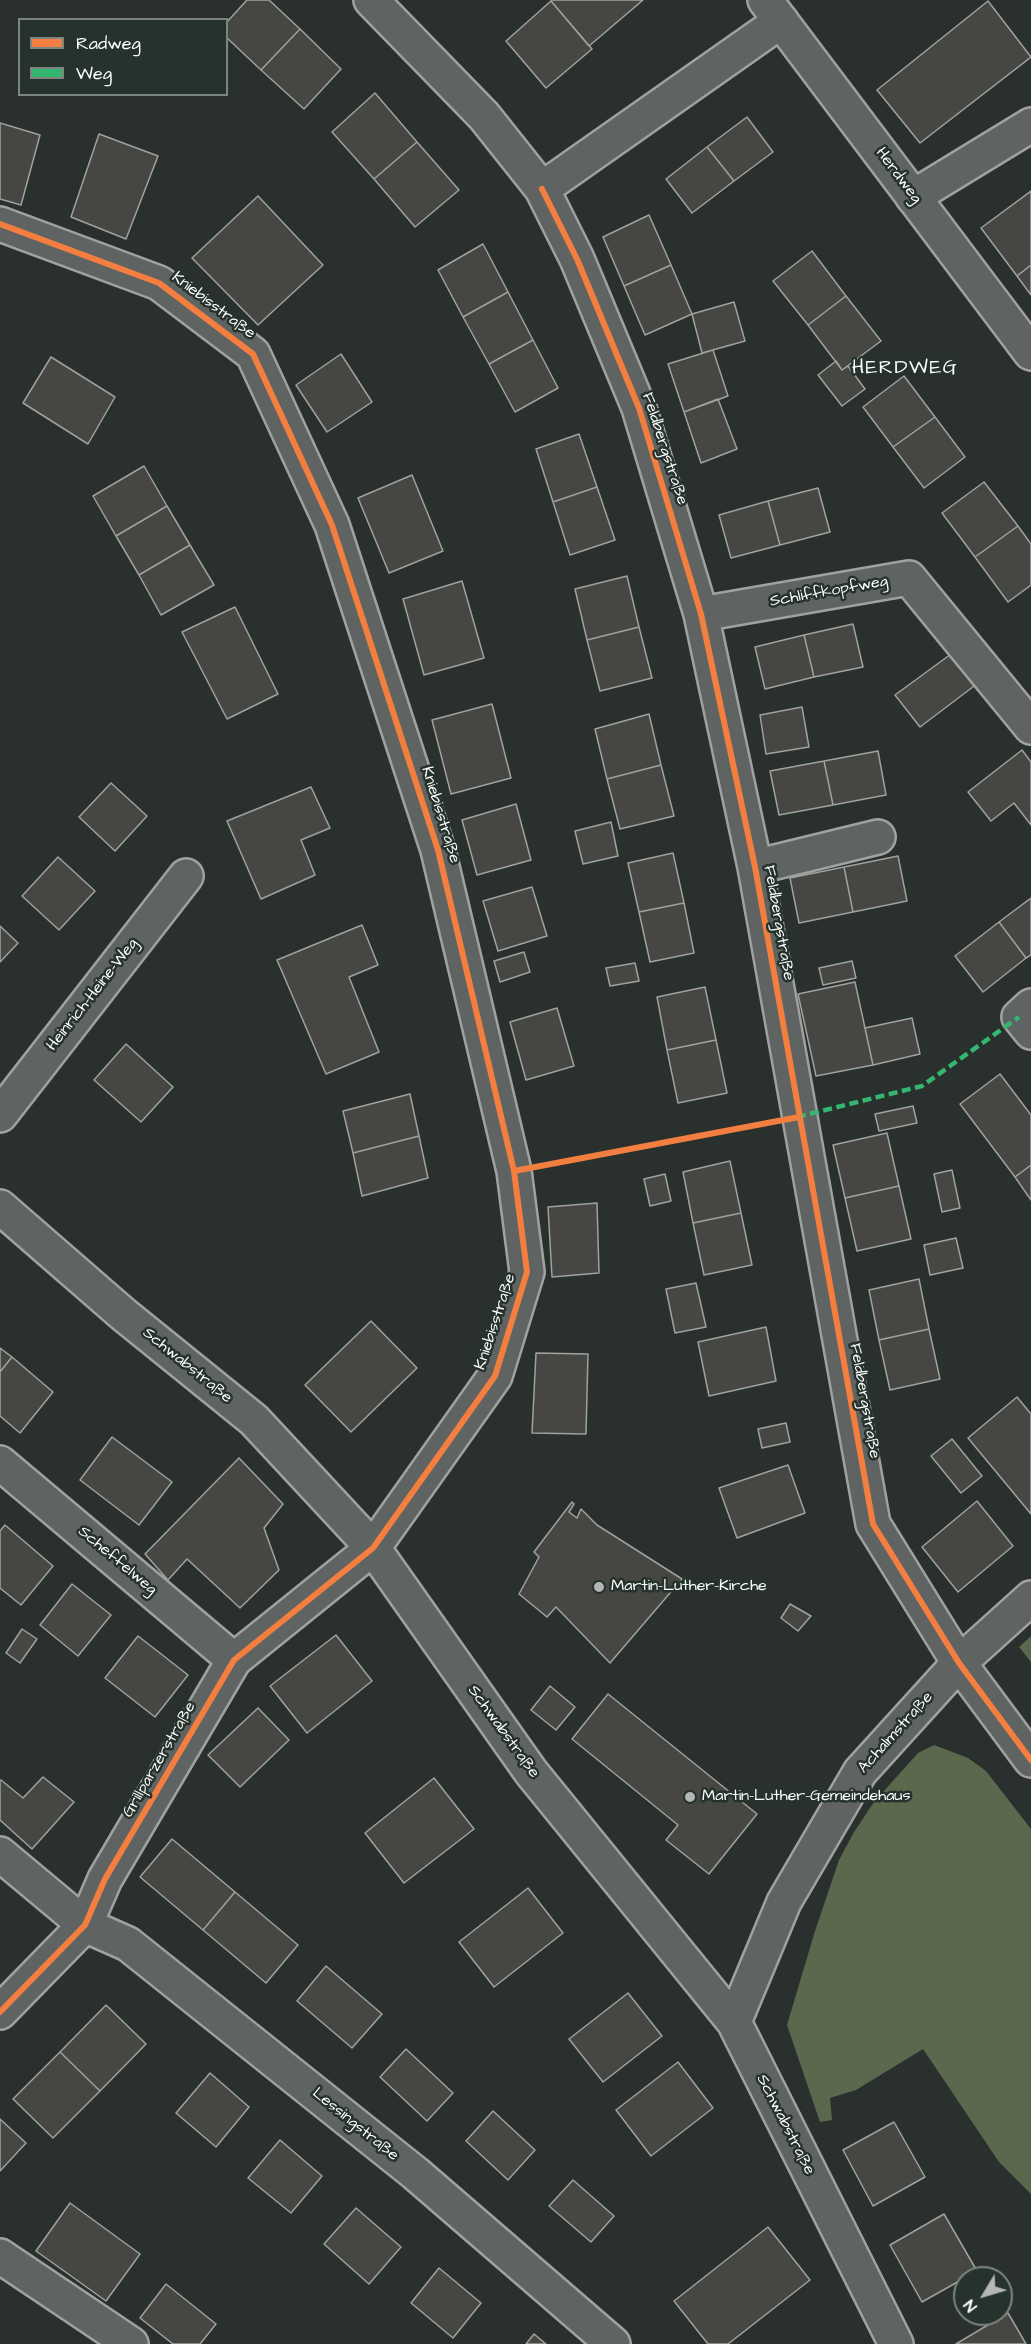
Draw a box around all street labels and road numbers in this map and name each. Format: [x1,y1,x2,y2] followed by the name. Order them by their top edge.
[871,144,925,208] street label: Herdweg
[167,268,259,344] street label: Kniebisstraße
[637,391,691,507] street label: Feldbergstraße
[769,572,889,612] street label: Schliffkopfweg
[416,765,464,865] street label: Kniebisstraße
[758,864,798,982] street label: Feldbergstraße
[43,935,143,1055] street label: Heinrich-Heine-Weg
[471,1272,521,1372] street label: Kniebisstraße
[138,1324,236,1408] street label: Schwabstraße
[844,1342,884,1460] street label: Feldbergstraße
[74,1522,160,1600] street label: Scheffelweg
[463,1682,543,1782] street label: Schwabstraße
[854,1688,938,1778] street label: Achalmstraße
[119,1699,201,1821] street label: Grillparzerstraße
[752,2072,818,2178] street label: Schwabstraße
[308,2084,402,2166] street label: Lessingstraße

